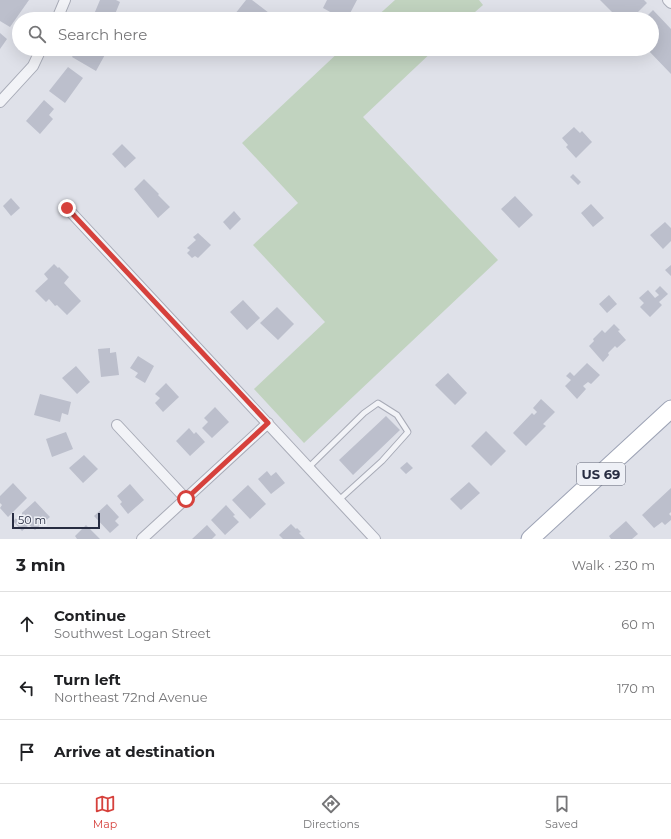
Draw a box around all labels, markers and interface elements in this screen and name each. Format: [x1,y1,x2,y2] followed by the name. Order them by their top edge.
[12,12,659,56] search box
[26,23,48,45] icon: search
[58,25,147,44] text: Search here
[58,199,76,217] route end
[577,463,625,485] road number: US 69
[177,490,195,508] route start
[12,511,100,530] scale bar
[18,513,46,527] text: 50 m
[16,555,66,575] text: 3 min
[572,557,655,573] text: Walk · 230 m
[54,606,126,625] text: Continue
[16,613,38,635] icon: ahead
[621,616,655,632] text: 60 m
[54,625,211,641] text: Southwest Logan Street
[54,670,121,689] text: Turn left
[16,677,38,699] icon: left
[617,680,655,696] text: 170 m
[54,689,208,705] text: Northeast 72nd Avenue
[16,741,38,763] icon: arrive
[54,742,215,761] text: Arrive at destination
[93,793,117,831] tab: Map
[303,793,359,831] tab: Directions
[545,793,578,831] tab: Saved

